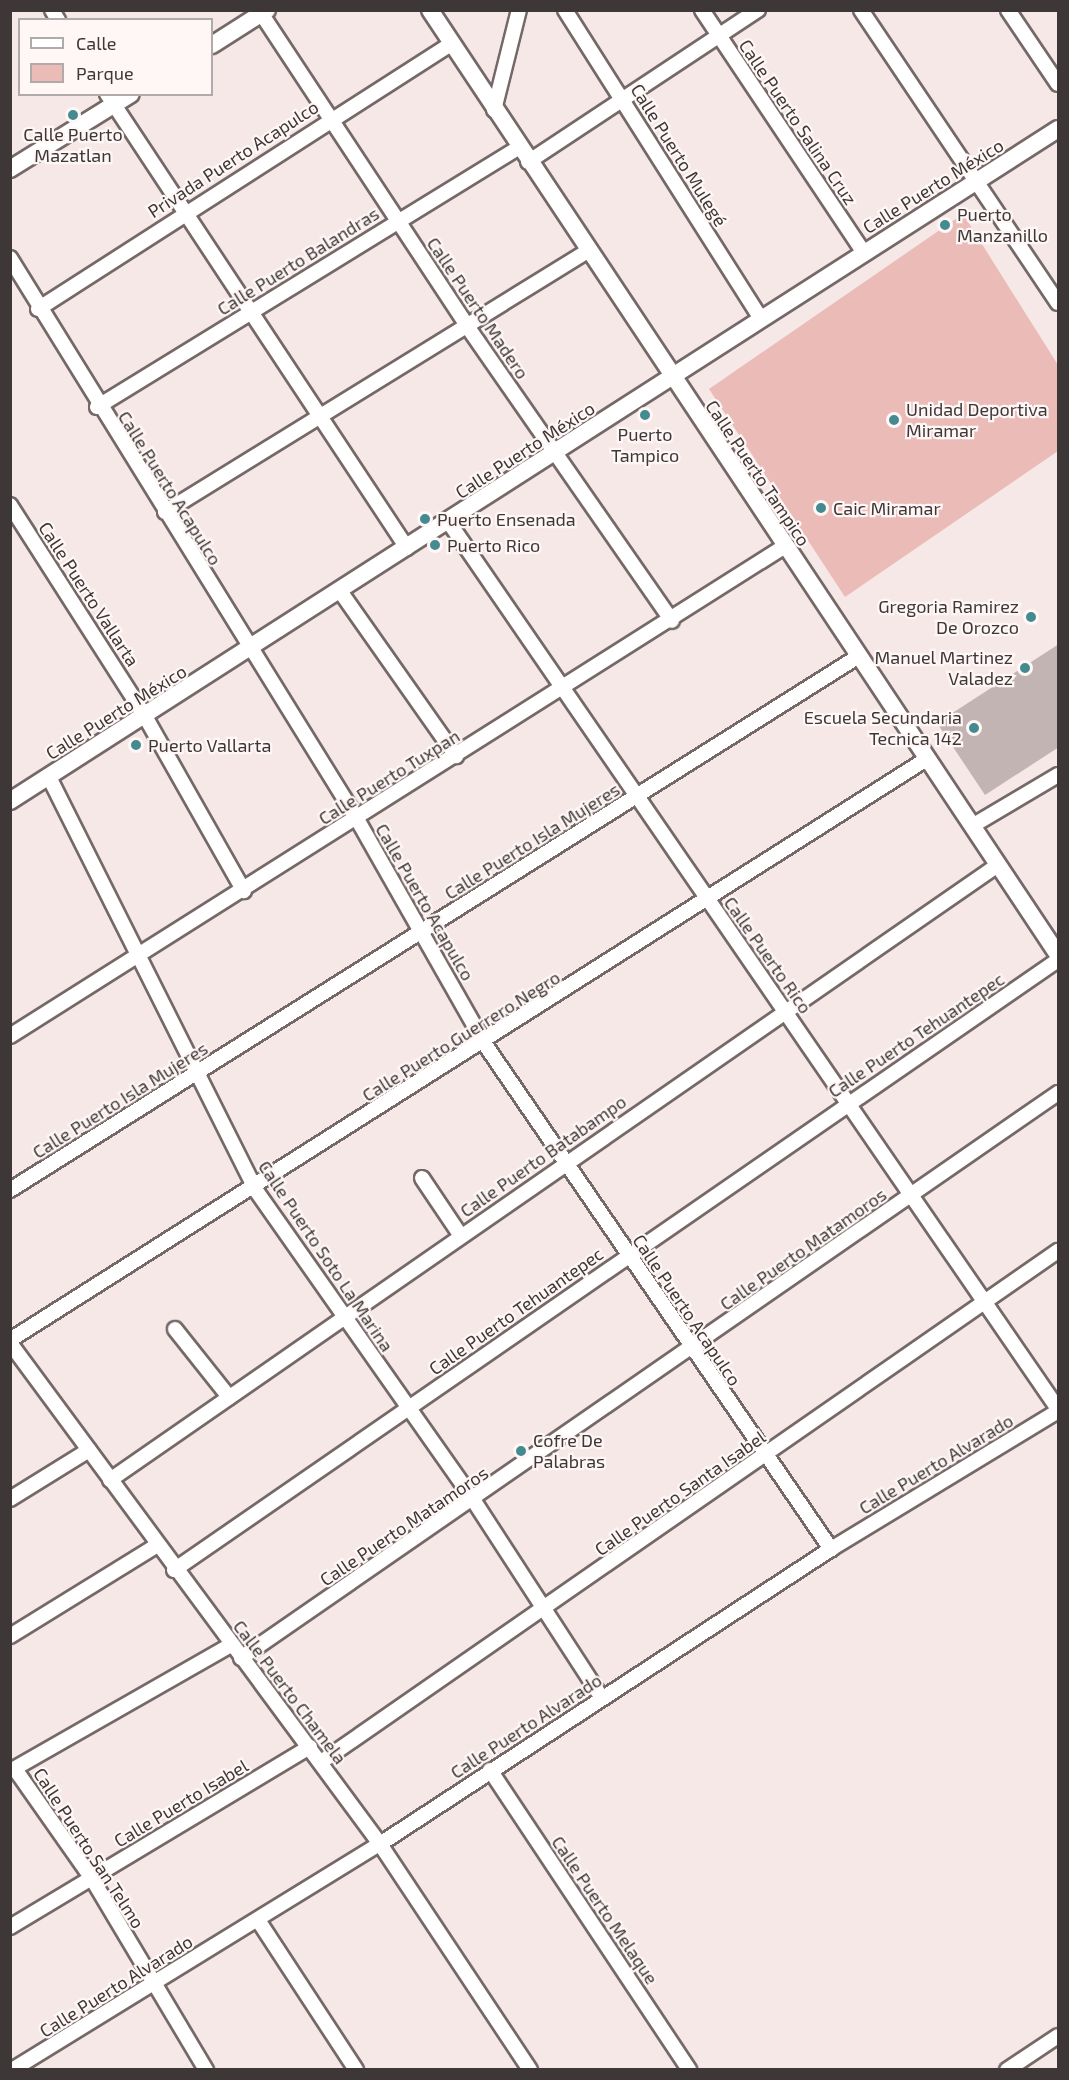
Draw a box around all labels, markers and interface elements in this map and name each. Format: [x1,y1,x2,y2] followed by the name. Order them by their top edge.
[18,18,213,96] legend
[76,32,117,54] text: Calle
[735,35,861,209] street label: Calle Puerto Salina Cruz
[76,62,134,84] text: Parque
[626,80,732,230] street label: Calle Puerto Mulegé
[143,96,323,222] street label: Privada Puerto Acapulco
[66,108,80,122] marker: Calle Puerto Mazatlan
[23,124,123,166] place label: Calle Puerto Mazatlan
[859,134,1007,238] street label: Calle Puerto México
[213,202,383,320] street label: Calle Puerto Balandras
[957,204,1048,246] place label: Puerto Manzanillo
[938,218,952,232] marker: Puerto Manzanillo
[423,233,533,383] street label: Calle Puerto Madero
[701,396,815,550] street label: Calle Puerto Tampico
[451,397,599,503] street label: Calle Puerto México
[906,399,1048,442] place label: Unidad Deportiva Miramar
[114,407,226,569] street label: Calle Puerto Acapulco
[638,408,652,422] marker: Puerto Tampico
[887,413,901,427] marker: Unidad Deportiva Miramar
[611,424,679,466] place label: Puerto Tampico
[833,497,941,519] place label: Caic Miramar
[814,501,828,515] marker: Caic Miramar
[437,508,576,530] place label: Puerto Ensenada
[418,512,432,526] marker: Puerto Ensenada
[34,518,144,670] street label: Calle Puerto Vallarta
[447,534,540,556] place label: Puerto Rico
[428,538,442,552] marker: Puerto Rico
[878,596,1019,638] place label: Gregoria Ramirez De Orozco
[1024,610,1038,624] marker: Gregoria Ramirez De Orozco
[874,647,1013,690] place label: Manuel Martinez Valadez
[42,660,190,764] street label: Calle Puerto México
[1018,661,1032,675] marker: Manuel Martinez Valadez
[804,707,962,750] place label: Escuela Secundaria Tecnica 142
[967,721,981,735] marker: Escuela Secundaria Tecnica 142
[314,725,464,829] street label: Calle Puerto Tuxpan
[148,734,272,756] place label: Puerto Vallarta
[129,738,143,752] marker: Puerto Vallarta
[440,778,624,904] street label: Calle Puerto Isla Mujeres
[371,819,479,985] street label: Calle Puerto Acapulco
[720,892,816,1018] street label: Calle Puerto Rico
[358,966,564,1106] street label: Calle Puerto Guerrero Negro
[824,968,1008,1102] street label: Calle Puerto Tehuantepec
[28,1037,212,1163] street label: Calle Puerto Isla Mujeres
[456,1090,630,1222] street label: Calle Puerto Batabampo
[254,1156,398,1356] street label: Calle Puerto Soto La Marina
[716,1183,890,1315] street label: Calle Puerto Matamoros
[628,1230,746,1390] street label: Calle Puerto Acapulco
[425,1243,607,1379] street label: Calle Puerto Tehuantepec
[855,1409,1017,1519] street label: Calle Puerto Alvarado
[590,1426,770,1560] street label: Calle Puerto Santa Isabel
[533,1430,605,1472] place label: Cofre De Palabras
[514,1444,528,1458] marker: Cofre De Palabras
[316,1462,492,1590] street label: Calle Puerto Matamoros
[229,1616,351,1768] street label: Calle Puerto Chamela
[446,1669,606,1783] street label: Calle Puerto Alvarado
[110,1754,252,1852] street label: Calle Puerto Isabel
[29,1764,149,1932] street label: Calle Puerto San Telmo
[547,1832,663,1988] street label: Calle Puerto Melaque
[35,1930,197,2042] street label: Calle Puerto Alvarado

